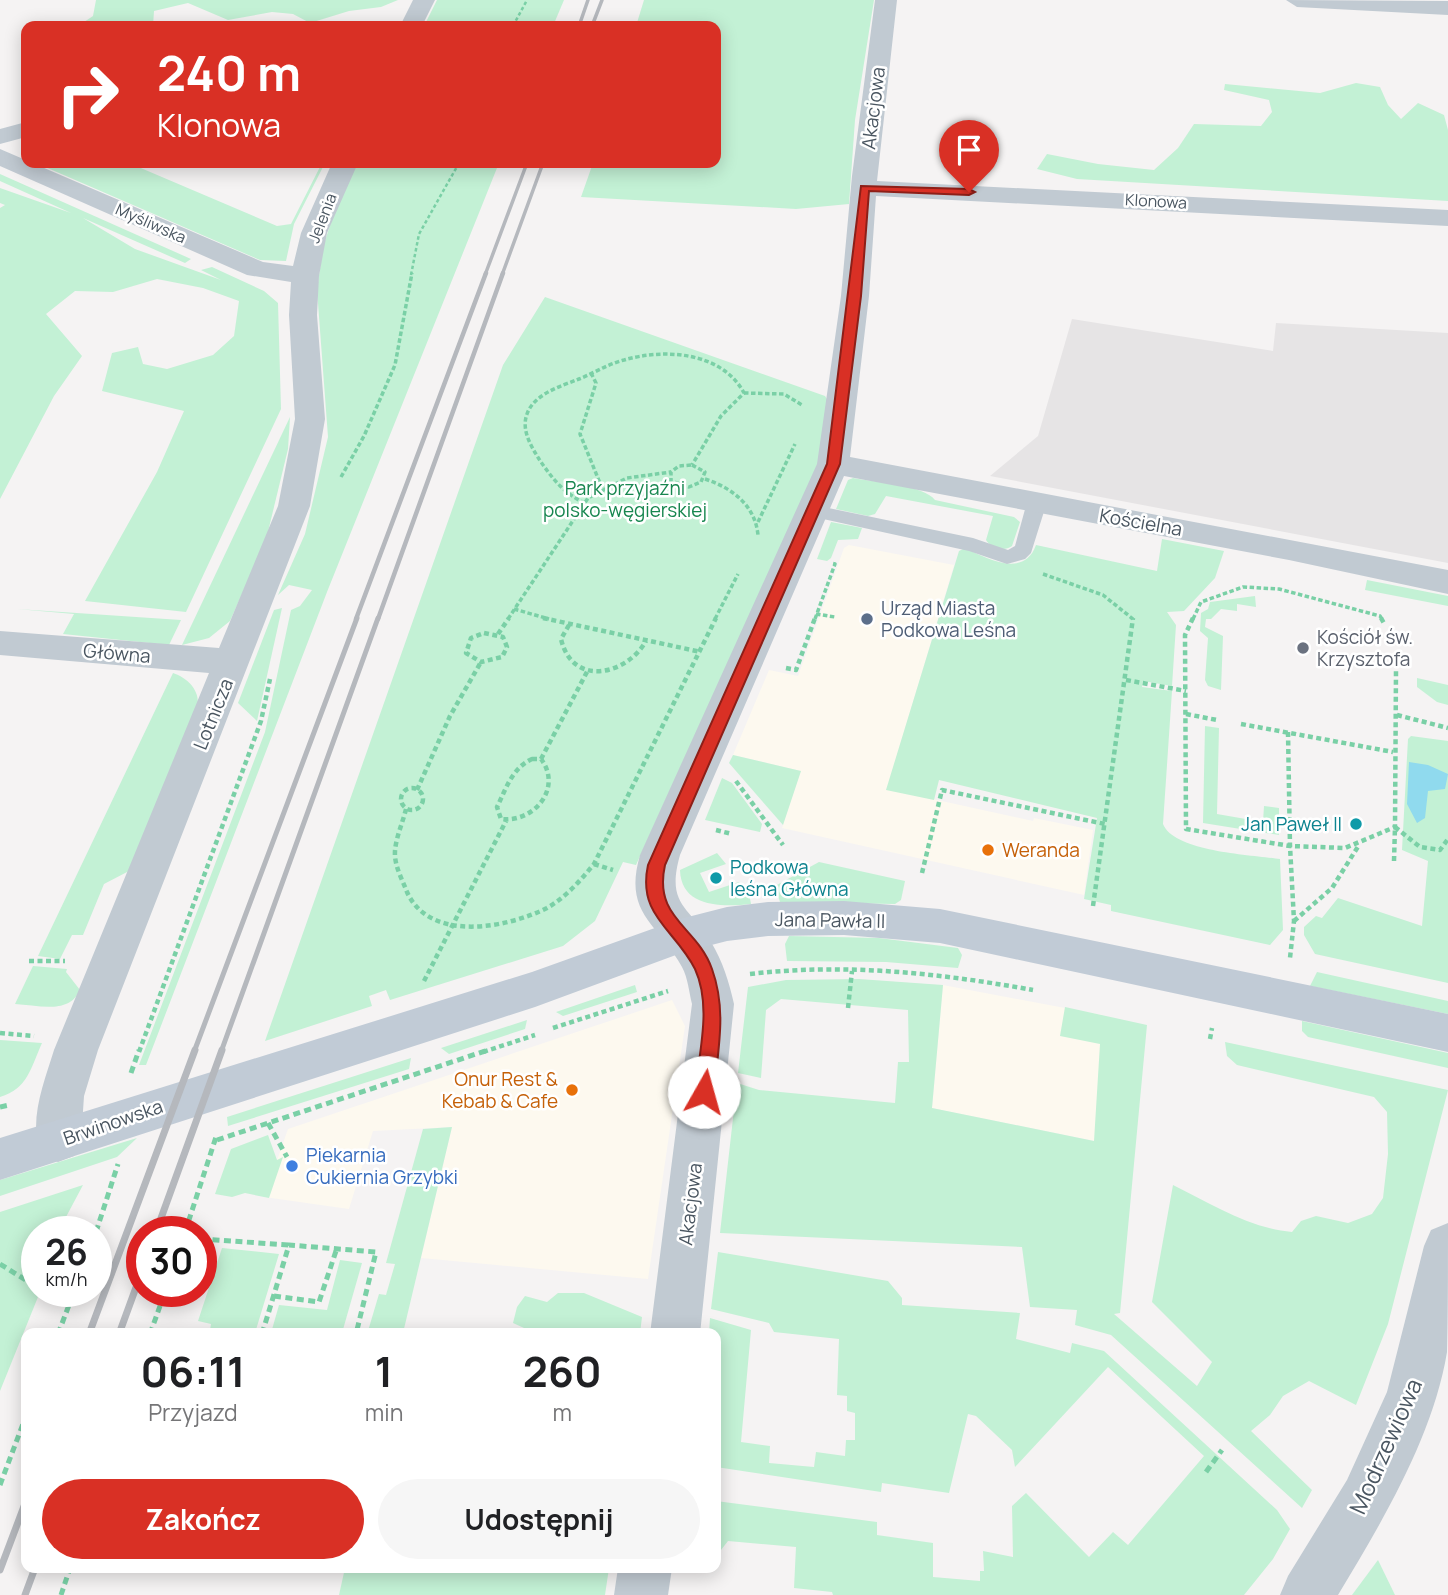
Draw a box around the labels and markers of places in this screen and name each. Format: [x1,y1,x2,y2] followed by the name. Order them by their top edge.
[939,120,999,192] pin
[881,595,1016,643] place label: Urząd Miasta Podkowa Leśna
[859,611,875,627] marker: Urząd Miasta Podkowa Leśna
[1317,624,1413,672] place label: Kościół św. Krzysztofa
[1295,640,1311,656] marker: Kościół św. Krzysztofa
[1241,811,1342,837] place label: Jan Paweł II
[1348,816,1364,832] marker: Jan Paweł II
[1002,837,1080,863] place label: Weranda
[980,842,996,858] marker: Weranda
[730,854,849,902] place label: Podkowa leśna Główna
[708,870,724,886] marker: Podkowa leśna Główna
[442,1066,559,1114] place label: Onur Rest & Kebab & Cafe
[564,1082,580,1098] marker: Onur Rest & Kebab & Cafe
[306,1142,458,1190] place label: Piekarnia Cukiernia Grzybki
[284,1158,300,1174] marker: Piekarnia Cukiernia Grzybki

